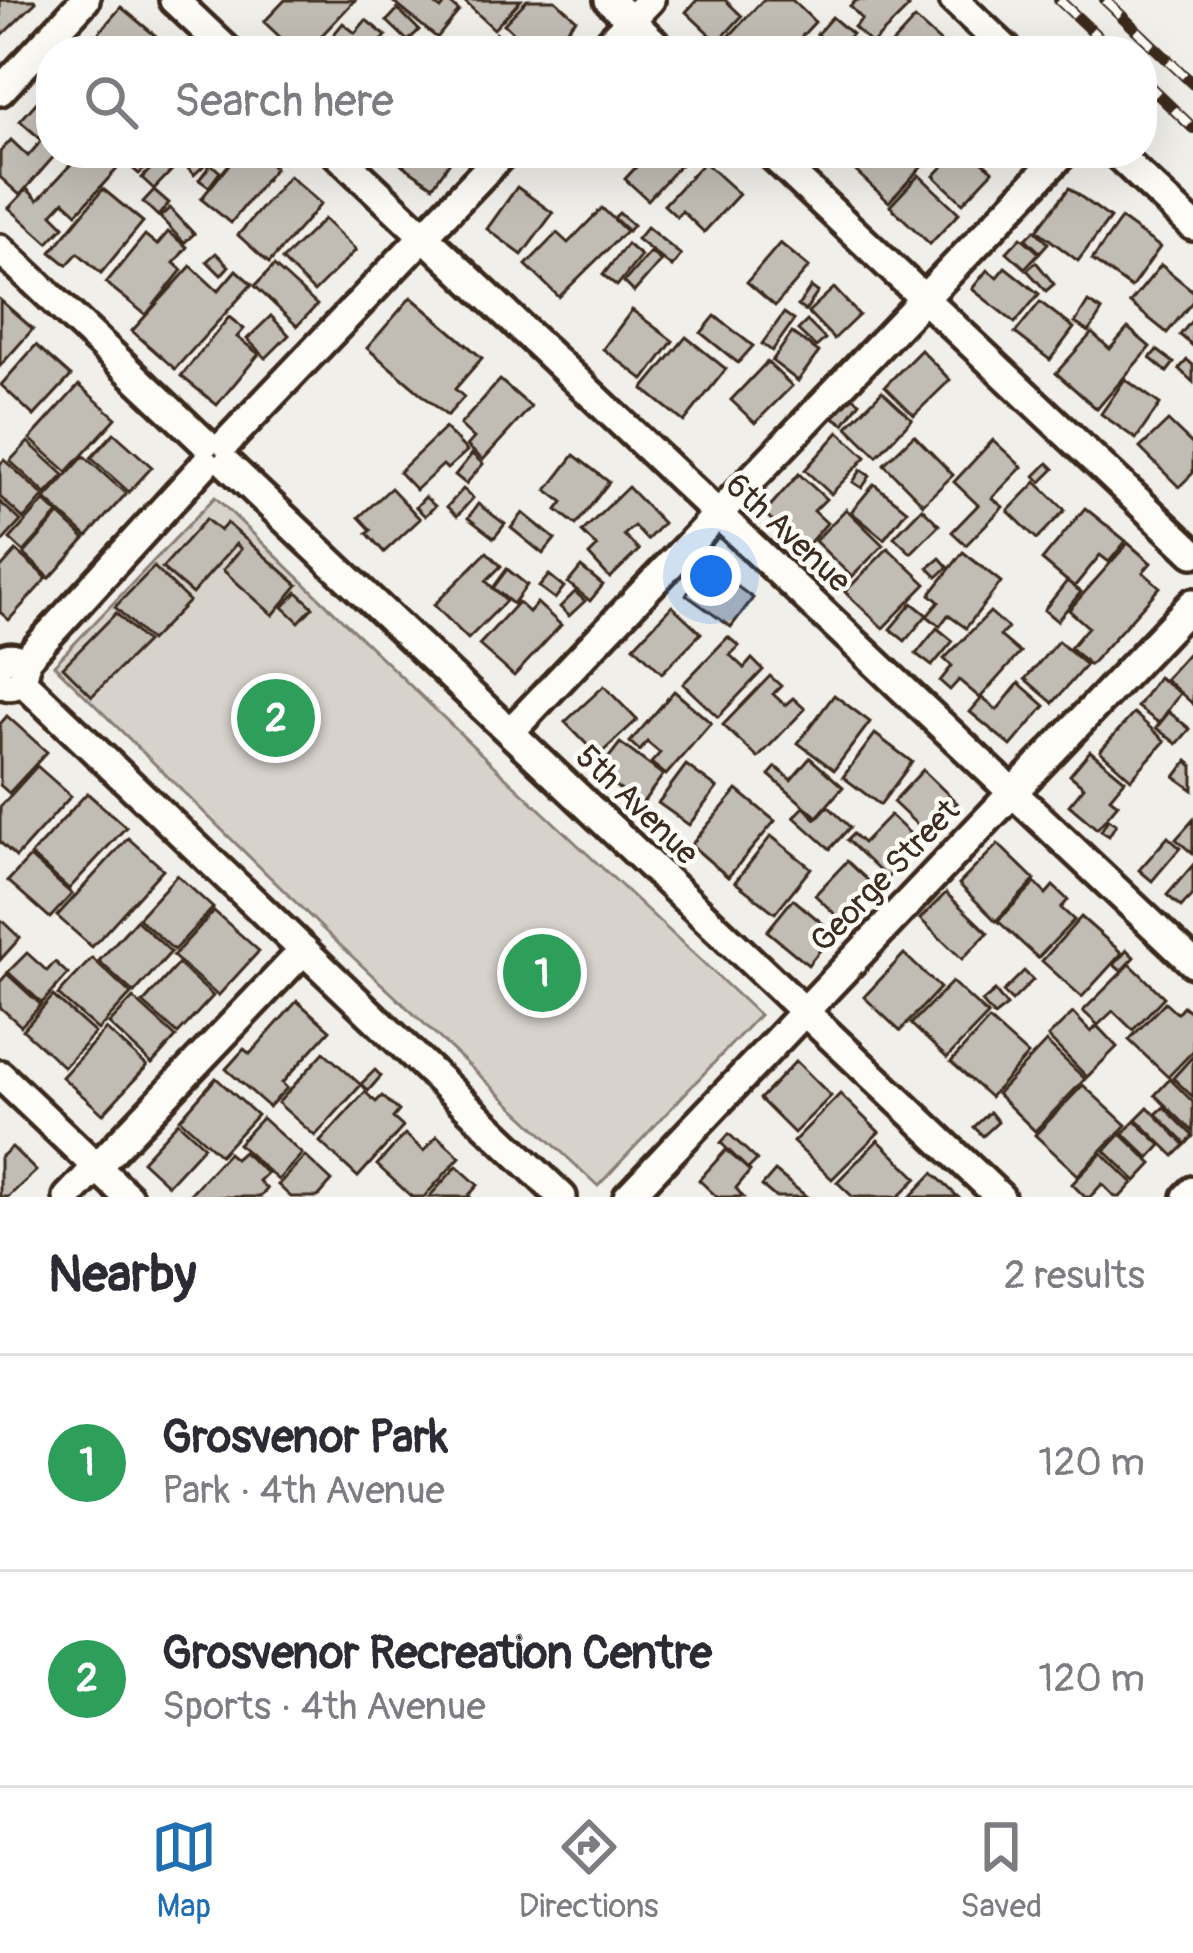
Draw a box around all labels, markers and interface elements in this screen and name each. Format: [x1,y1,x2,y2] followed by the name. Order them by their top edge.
[36,36,1157,168] search box
[78,69,144,135] icon: search
[174,74,394,130] text: Search here
[717,465,859,601] street label: 6th Avenue
[681,546,741,606] your location
[237,673,315,763] pin: 2
[567,736,707,874] street label: 5th Avenue
[802,790,969,961] street label: George Street
[503,928,581,1018] pin: 1
[48,1243,196,1307] text: Nearby
[1004,1251,1145,1300] text: 2 results
[162,1410,448,1466] text: Grosvenor Park
[79,1438,95,1487] text: 1
[1038,1438,1145,1487] text: 120 m
[162,1466,445,1515] text: Park · 4th Avenue
[162,1626,712,1682] text: Grosvenor Recreation Centre
[76,1654,98,1703] text: 2
[1038,1654,1145,1703] text: 120 m
[162,1682,486,1731] text: Sports · 4th Avenue
[151,1814,217,1927] tab: Map
[519,1814,659,1927] tab: Directions
[960,1814,1042,1927] tab: Saved

